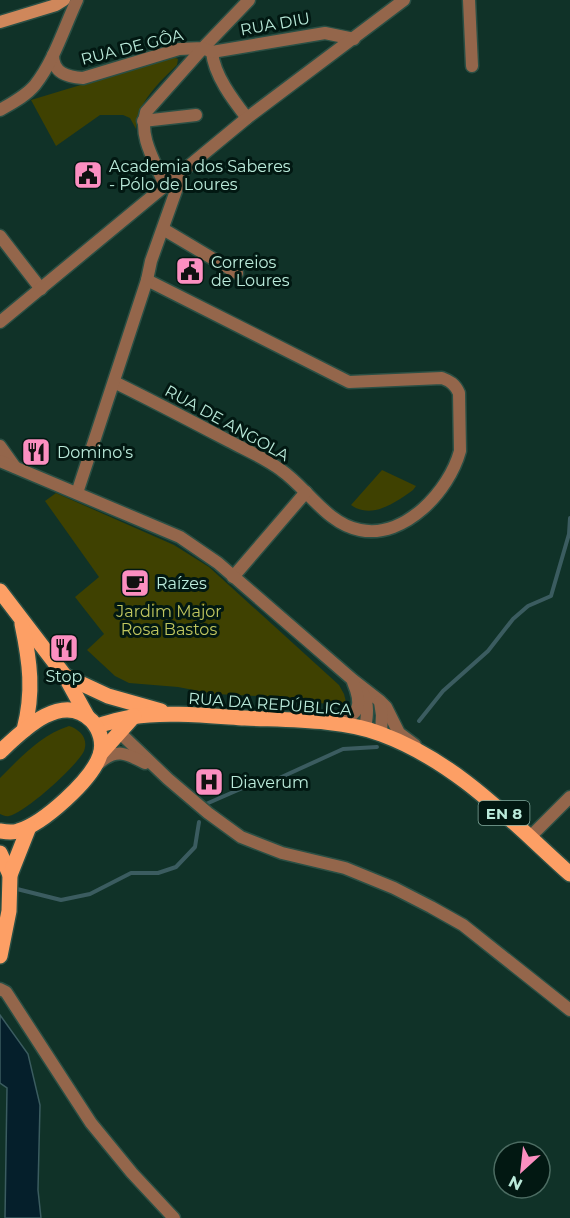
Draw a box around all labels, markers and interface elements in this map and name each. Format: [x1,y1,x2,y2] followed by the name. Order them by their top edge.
[239,9,311,39] street label: RUA DIU
[79,25,186,69] street label: RUA DE GÔA
[109,157,291,194] place label: Academia dos Saberes - Pólo de Loures
[72,159,104,191] public building icon: Academia dos Saberes - Pólo de Loures
[211,253,290,290] place label: Correios de Loures
[174,255,206,287] public building icon: Correios de Loures
[162,381,293,465] street label: RUA DE ANGOLA
[20,436,52,468] restaurant icon: Domino's
[57,443,133,462] place label: Domino's
[119,567,151,599] cafe icon: Raízes
[156,574,207,593] place label: Raízes
[115,602,222,639] park label: Jardim Major Rosa Bastos
[48,632,80,664] restaurant icon: Stop
[46,667,83,686] place label: Stop
[188,689,353,719] street label: RUA DA REPÚBLICA
[193,766,225,798] hospital icon: Diaverum
[230,773,309,792] place label: Diaverum
[478,801,530,825] road number: EN 8
[492,1140,552,1200] north arrow
[505,1172,525,1194] text: N

